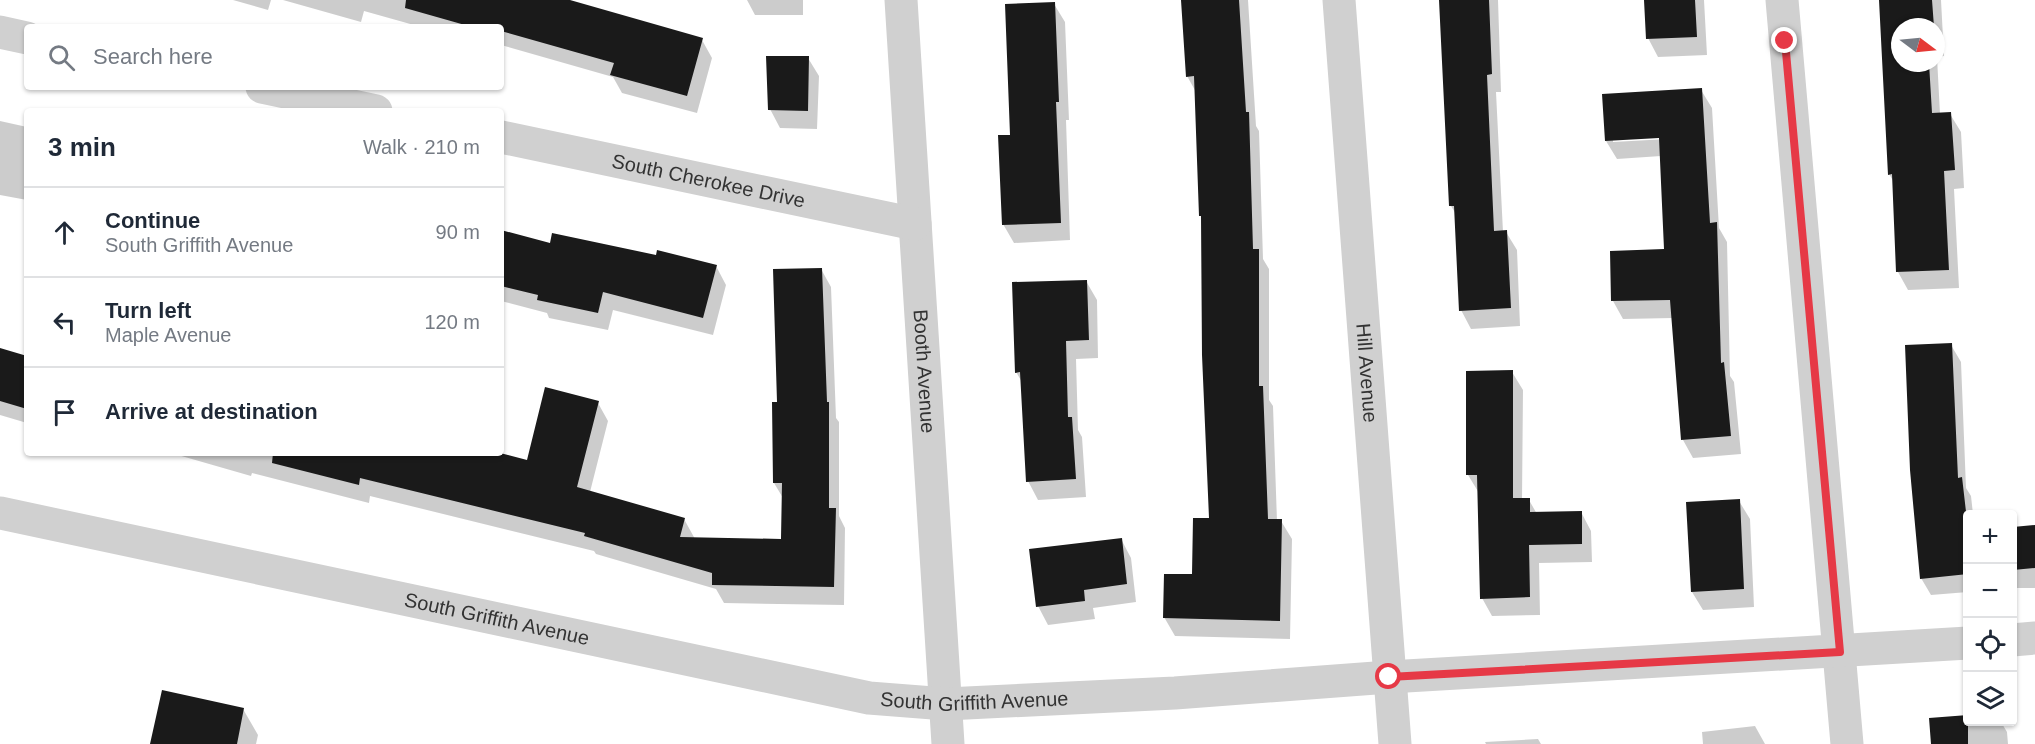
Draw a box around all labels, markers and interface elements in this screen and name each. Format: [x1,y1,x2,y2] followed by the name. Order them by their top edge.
[1891,18,1945,72] north arrow
[24,24,504,90] search box
[1771,27,1797,53] route end
[45,41,78,74] icon: search
[93,44,213,69] text: Search here
[48,132,116,162] text: 3 min
[363,136,480,158] text: Walk · 210 m
[610,150,807,212] street label: South Cherokee Drive
[105,208,200,233] text: Continue
[48,216,81,249] icon: ahead
[436,221,480,243] text: 90 m
[105,234,293,256] text: South Griffith Avenue
[105,298,191,323] text: Turn left
[48,306,81,339] icon: left
[910,309,939,434] street label: Booth Avenue
[424,311,480,333] text: 120 m
[1352,322,1382,424] street label: Hill Avenue
[105,324,231,346] text: Maple Avenue
[48,396,81,429] icon: arrive
[105,399,318,424] text: Arrive at destination
[1963,510,2017,726] map controls
[1963,510,2017,564] button: +
[1963,564,2017,618] button: −
[402,588,591,649] street label: South Griffith Avenue
[1963,618,2017,672] button: locate
[1375,663,1401,689] route start
[1963,672,2017,726] button: layers
[879,687,1069,716] street label: South Griffith Avenue

